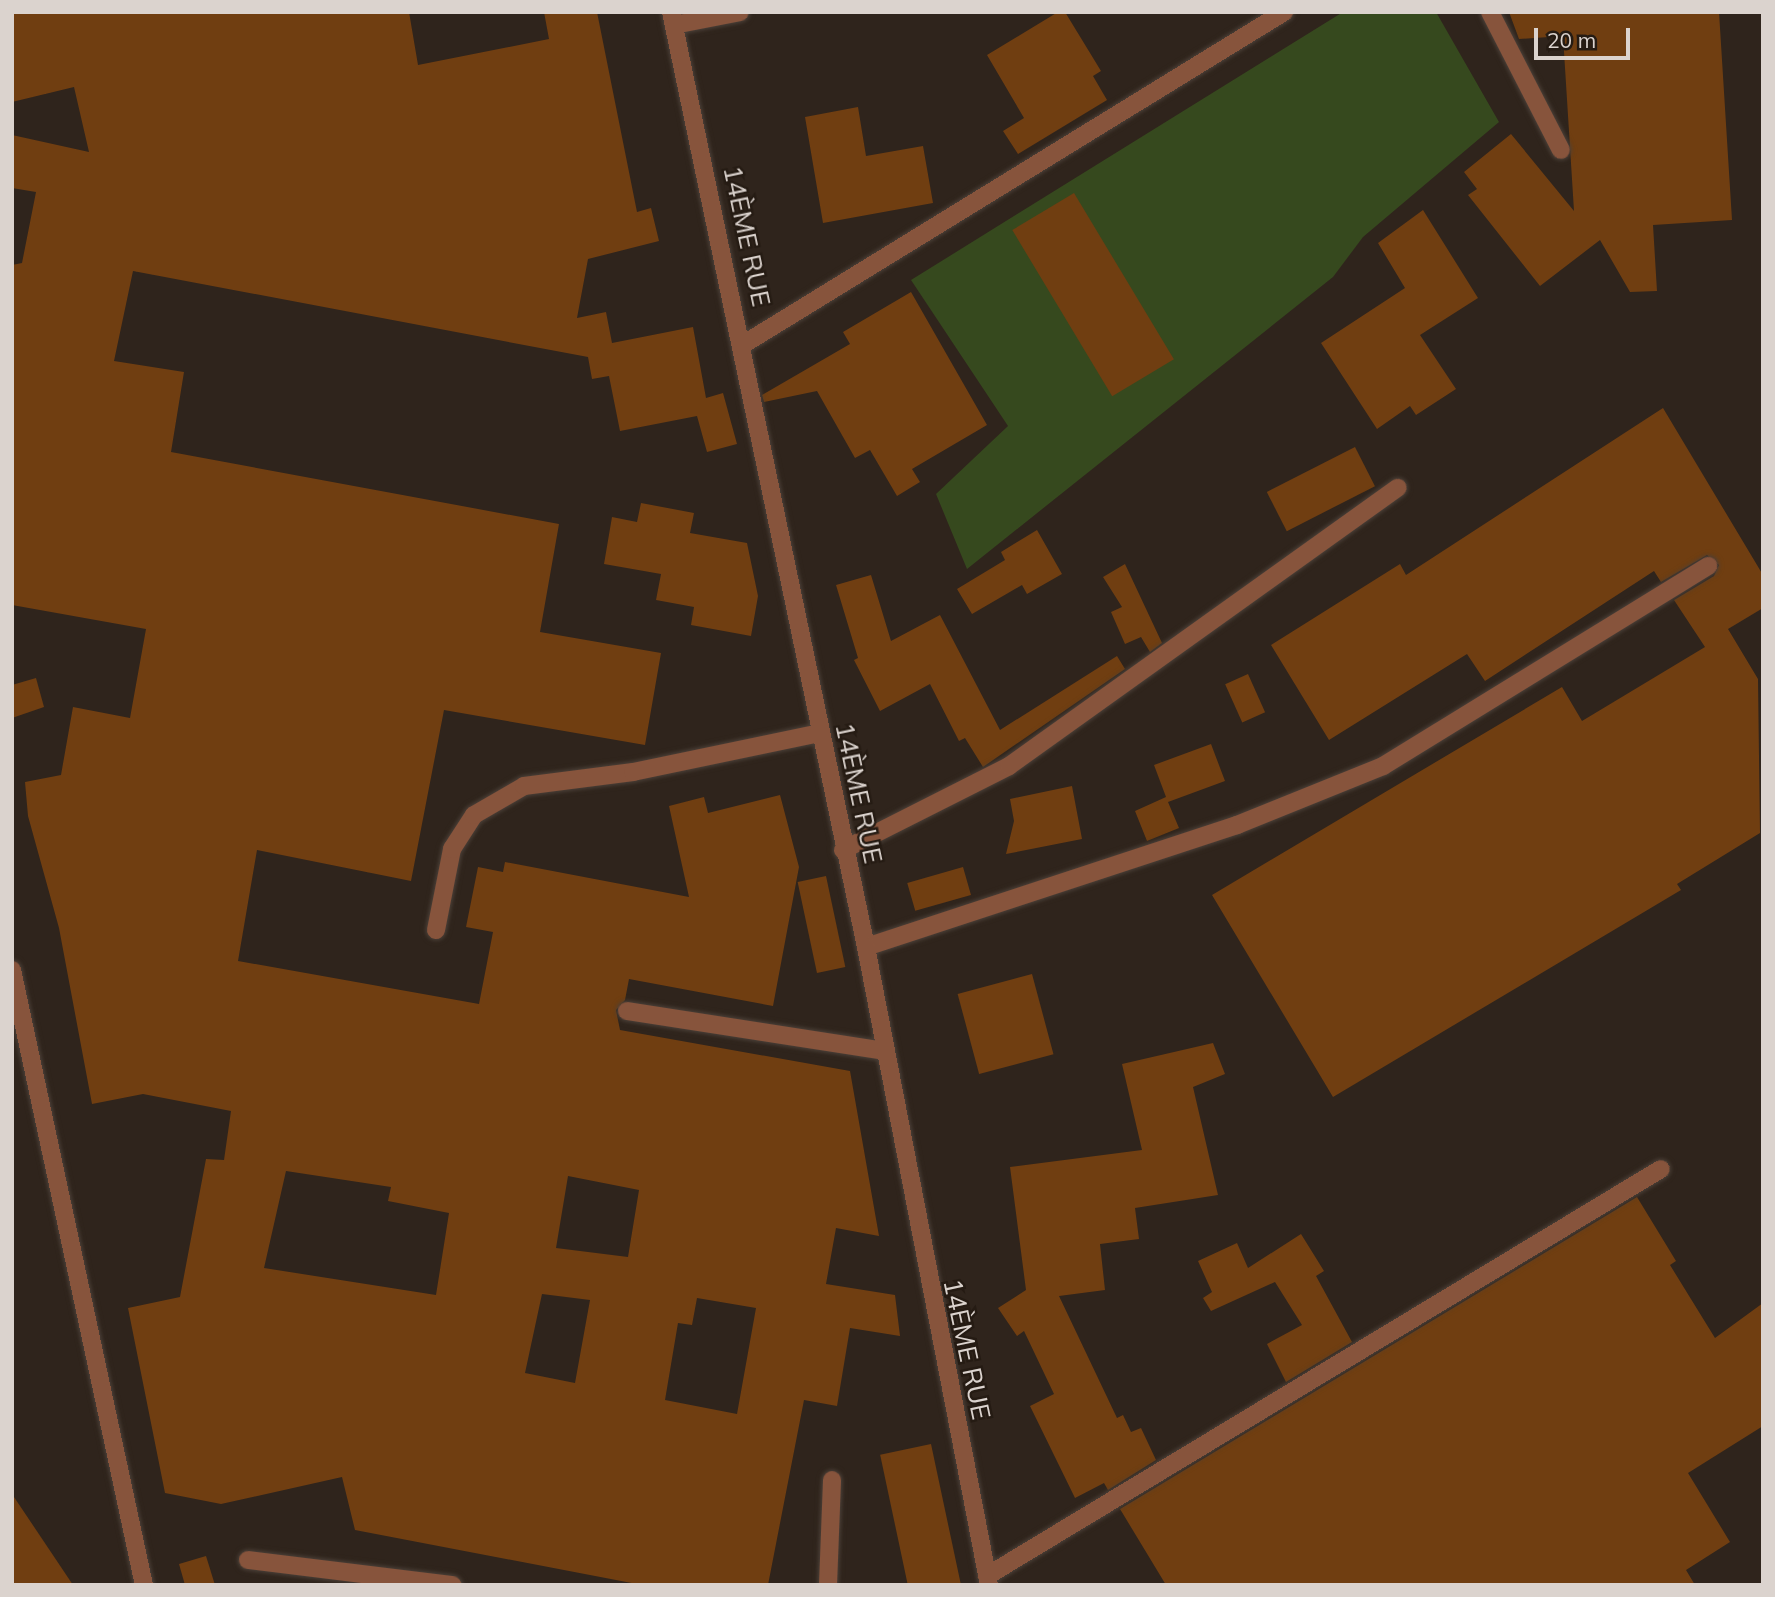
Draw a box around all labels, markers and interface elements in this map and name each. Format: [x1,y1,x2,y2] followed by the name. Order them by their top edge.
[1537,14,1633,58] scale bar
[1547,27,1596,53] text: 20 m
[717,163,777,309] street label: 14ÈME RUE
[829,720,889,866] street label: 14ÈME RUE
[937,1276,997,1422] street label: 14ÈME RUE

